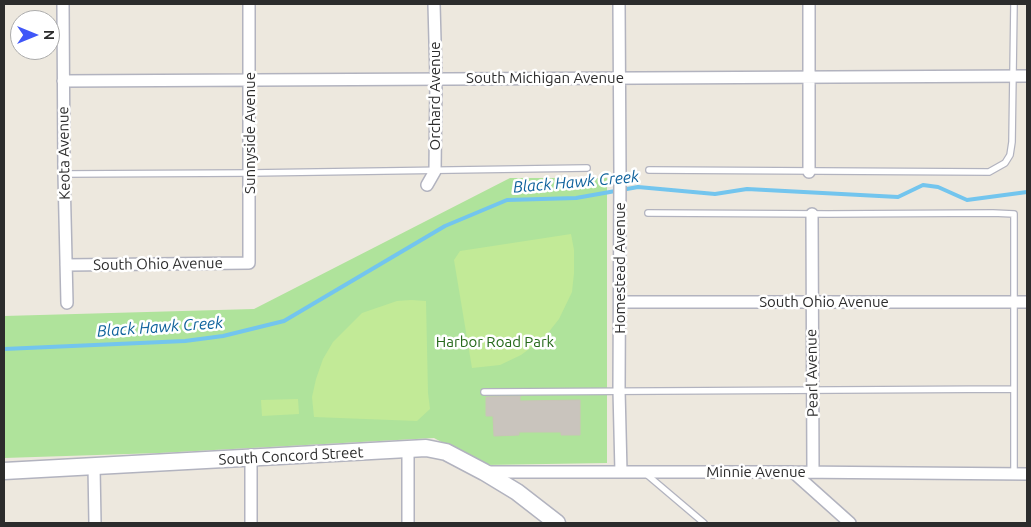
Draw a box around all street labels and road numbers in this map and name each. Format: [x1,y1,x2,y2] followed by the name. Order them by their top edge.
[426,42,444,150] street label: Orchard Avenue
[466,69,624,87] street label: South Michigan Avenue
[241,72,259,194] street label: Sunnyside Avenue
[54,106,74,200] street label: Keota Avenue
[611,202,629,334] street label: Homestead Avenue
[93,254,223,274] street label: South Ohio Avenue
[759,293,889,311] street label: South Ohio Avenue
[802,329,822,417] street label: Pearl Avenue
[218,443,364,469] street label: South Concord Street
[706,463,806,481] street label: Minnie Avenue

